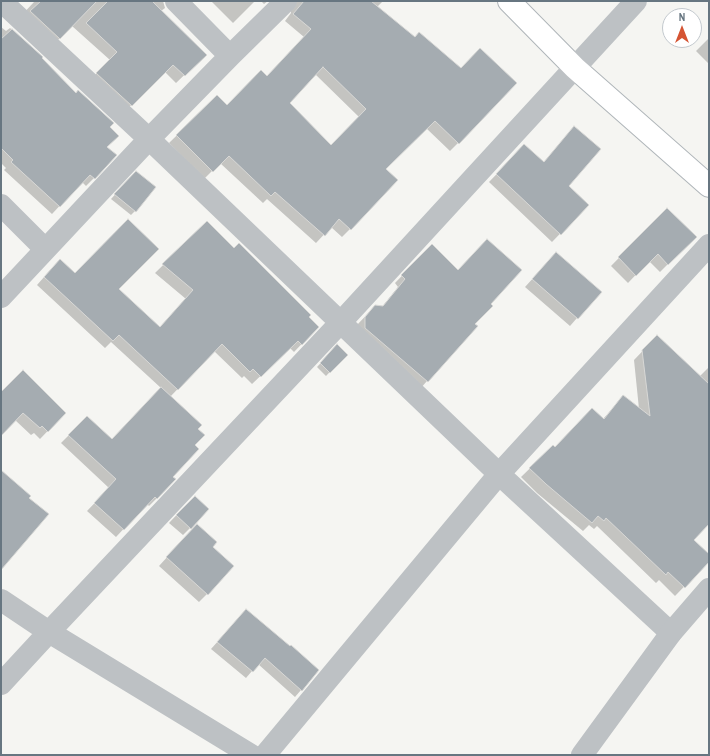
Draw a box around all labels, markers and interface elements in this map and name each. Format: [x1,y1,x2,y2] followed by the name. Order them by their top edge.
[662,8,702,48] north arrow
[679,10,685,24] text: N

